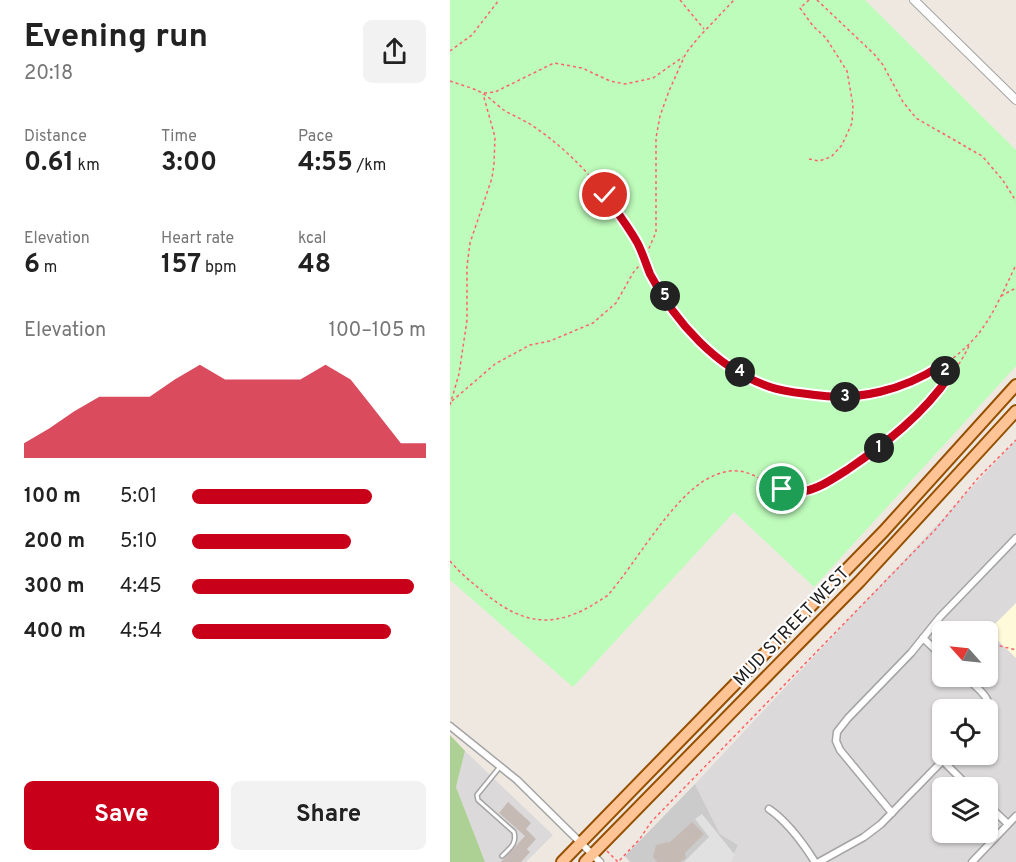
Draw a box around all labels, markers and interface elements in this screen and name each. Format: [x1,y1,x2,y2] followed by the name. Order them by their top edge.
[24,17,208,59] text: Evening run
[363,20,426,83] button: share
[24,61,73,87] text: 20:18
[24,127,87,147] text: Distance
[161,127,197,147] text: Time
[298,127,333,147] text: Pace
[24,147,74,180] text: 0.61
[161,147,217,180] text: 3:00
[298,147,353,180] text: 4:55
[74,156,100,176] text: km
[353,156,386,176] text: /km
[579,169,630,220] pin
[588,178,621,211] icon: check
[24,229,90,249] text: Elevation
[161,229,234,249] text: Heart rate
[298,229,326,249] text: kcal
[24,249,40,282] text: 6
[161,249,201,282] text: 157
[298,249,331,282] text: 48
[40,258,57,278] text: m
[201,258,236,278] text: bpm
[650,281,680,311] pin: 5
[660,286,670,306] text: 5
[24,318,106,344] text: Elevation
[328,318,426,344] text: 100–105 m
[930,356,960,386] pin: 2
[725,357,755,387] pin: 4
[940,361,950,381] text: 2
[735,362,745,382] text: 4
[830,382,860,412] pin: 3
[840,387,850,407] text: 3
[864,433,894,463] pin: 1
[876,438,882,458] text: 1
[756,463,807,514] pin
[765,472,798,505] icon: arrive
[24,484,81,510] text: 100 m
[120,484,157,510] text: 5:01
[24,529,85,555] text: 200 m
[120,529,157,555] text: 5:10
[729,562,855,692] street label: MUD STREET WEST
[24,574,85,600] text: 300 m
[120,574,162,600] text: 4:45
[24,619,86,645] text: 400 m
[120,619,162,645] text: 4:54
[932,621,998,687] north arrow
[932,621,998,843] map controls
[932,699,998,765] button: locate
[932,777,998,843] button: layers
[24,781,219,850] button: Save
[231,781,426,850] button: Share

